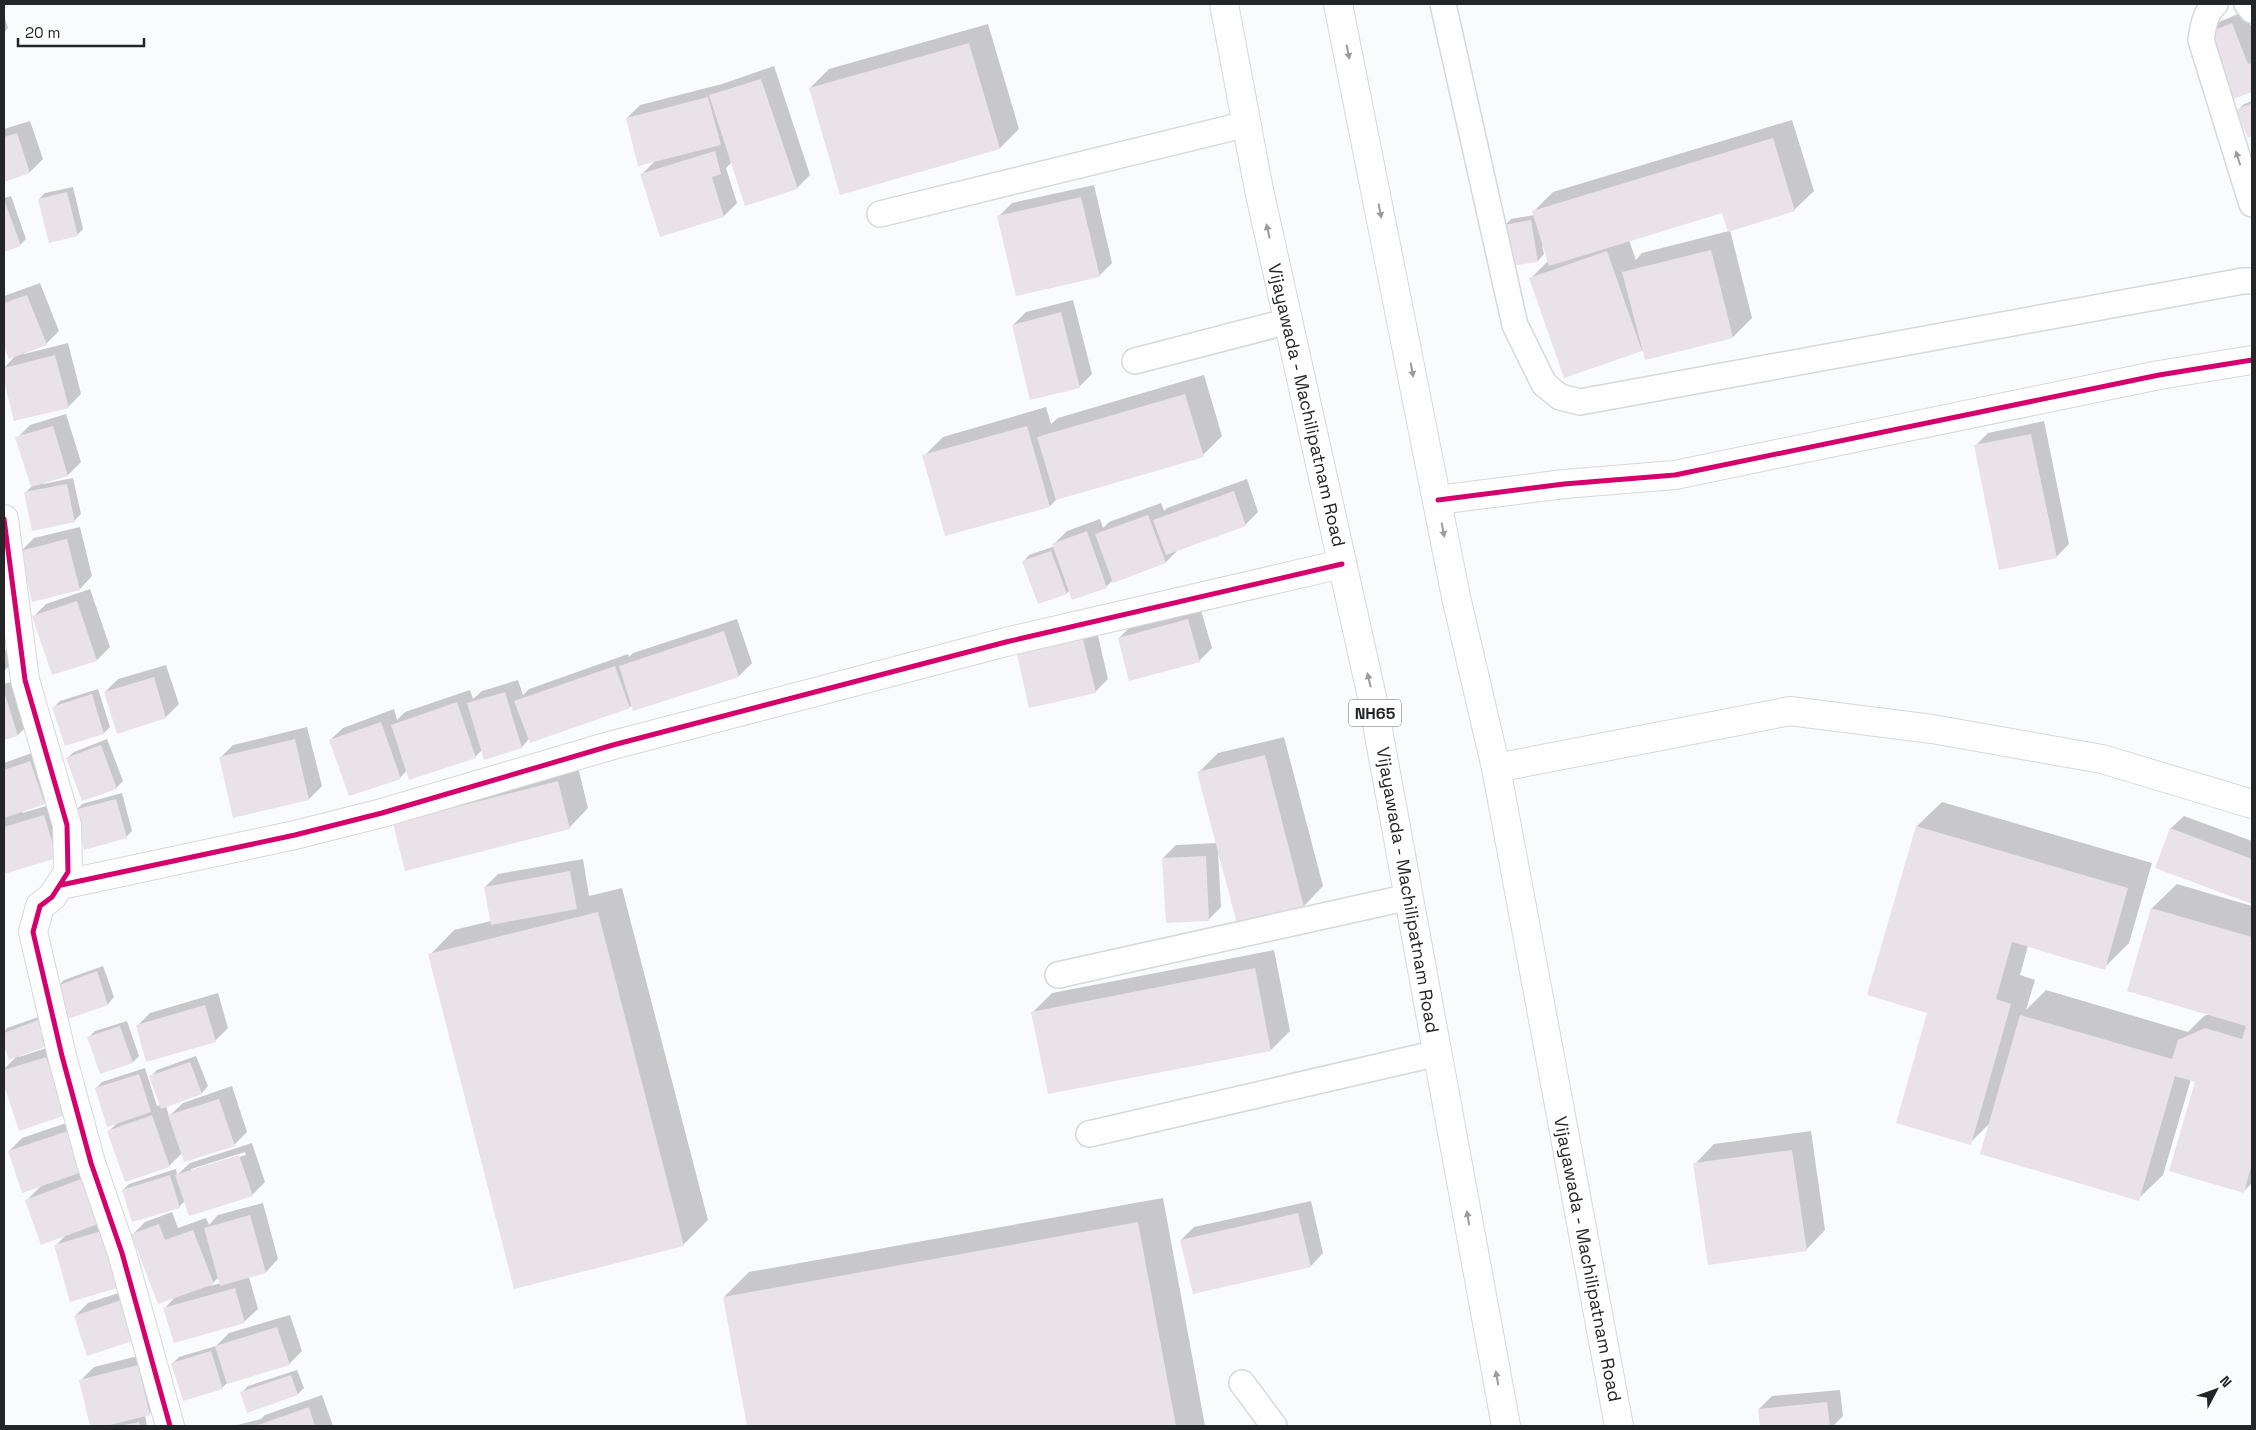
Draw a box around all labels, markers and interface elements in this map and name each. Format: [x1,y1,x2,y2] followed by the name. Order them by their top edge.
[18,15,144,47] scale bar
[25,23,60,42] text: 20 m
[1344,44,1352,60] one-way arrow
[2233,150,2241,165] one-way arrow
[1376,203,1384,219] one-way arrow
[1264,224,1272,239] one-way arrow
[1263,261,1351,549] street label: Vijayawada - Machilipatnam Road
[1408,363,1416,379] one-way arrow
[1440,522,1448,538] one-way arrow
[1364,672,1372,688] one-way arrow
[1349,700,1401,726] road number: NH65
[1371,745,1445,1035] street label: Vijayawada - Machilipatnam Road
[1549,1114,1627,1404] street label: Vijayawada - Machilipatnam Road
[1463,1210,1471,1226] one-way arrow
[2191,1365,2241,1415] north arrow
[1493,1370,1501,1386] one-way arrow
[2216,1372,2236,1391] text: N

